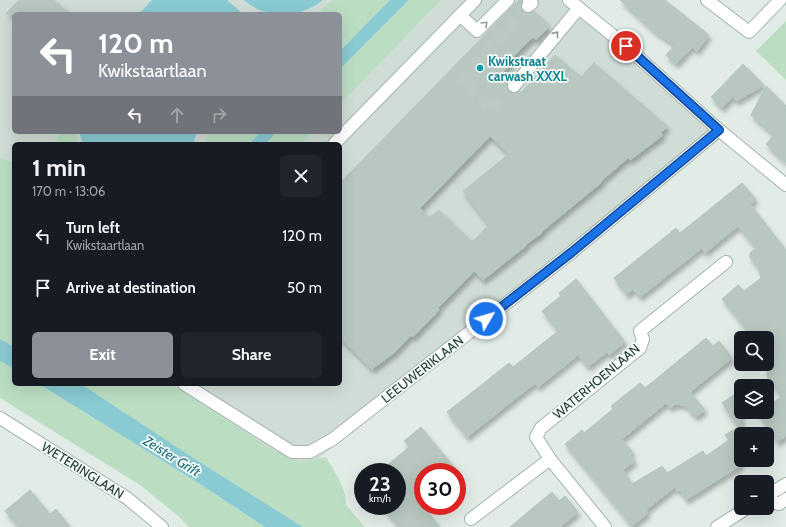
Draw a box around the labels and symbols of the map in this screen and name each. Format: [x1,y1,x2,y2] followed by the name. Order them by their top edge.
[480,21,488,29] one-way arrow
[609,29,643,63] pin
[552,32,559,39] one-way arrow
[488,53,568,84] place label: Kwikstraat carwash XXXL
[475,63,485,73] marker: Kwikstraat carwash XXXL
[465,298,507,340] position arrow
[378,332,466,406] street label: LEEUWERIKLAAN
[549,340,643,422] street label: WATERHOENLAAN
[139,431,204,481] water label: Zeister Grift
[39,438,127,502] street label: WETERINGLAAN
[414,463,466,515] speed limit sign: 30

